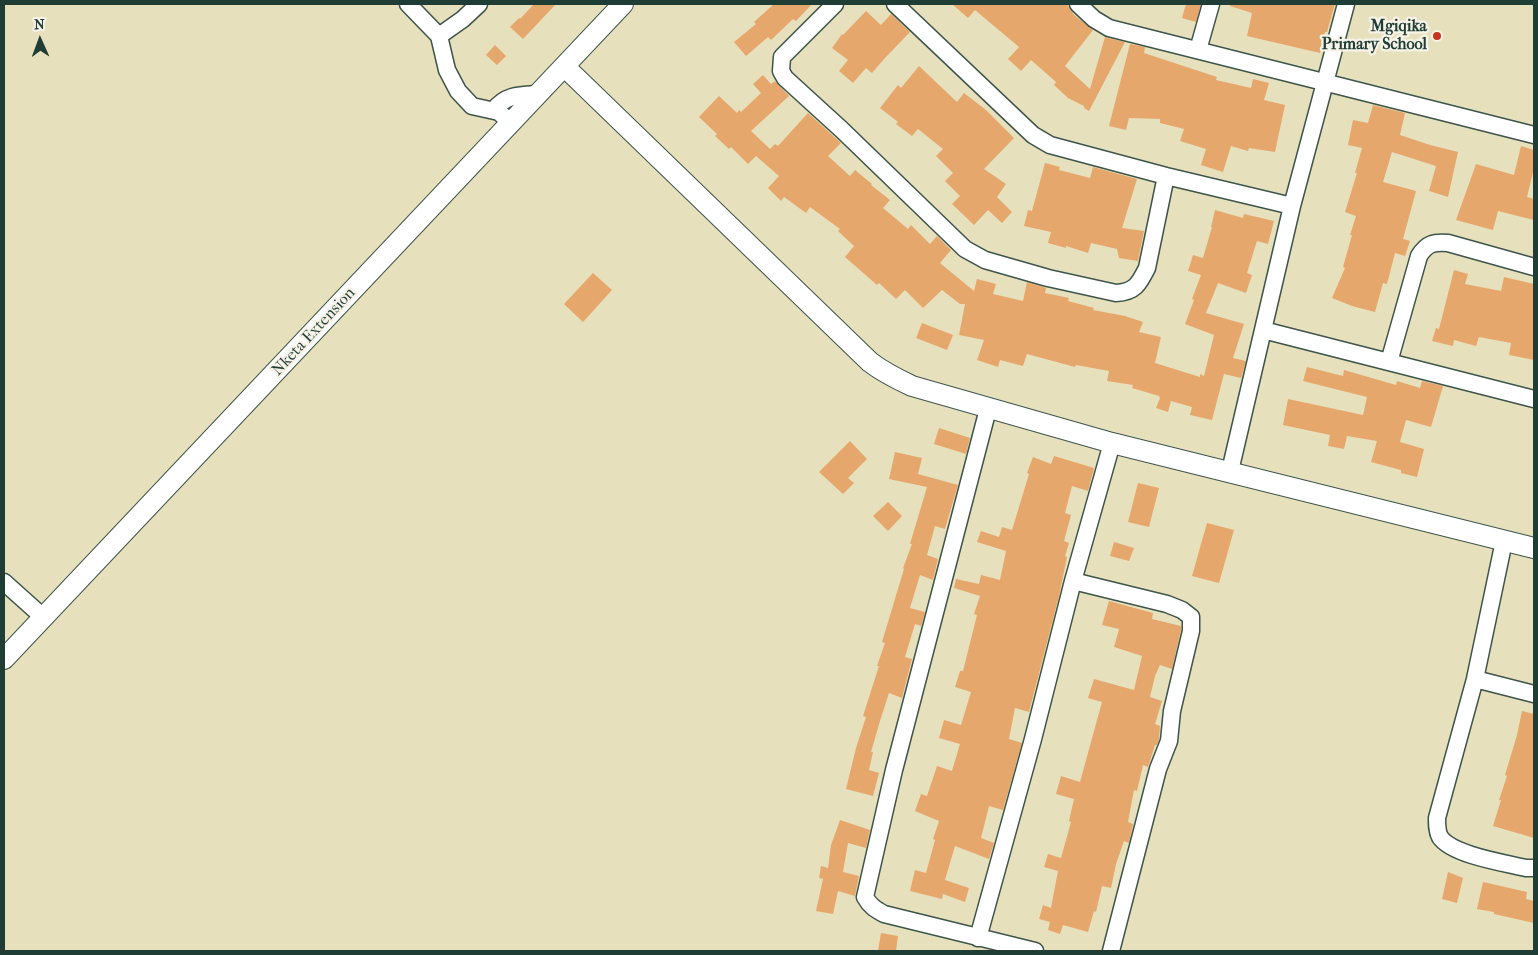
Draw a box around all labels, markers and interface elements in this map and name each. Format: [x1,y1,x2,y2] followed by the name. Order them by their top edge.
[15,15,65,65] north arrow
[34,16,45,33] text: N
[1322,17,1427,55] place label: Mgiqika Primary School
[1431,30,1443,42] marker: Mgiqika Primary School
[268,284,360,380] street label: Nketa Extension

